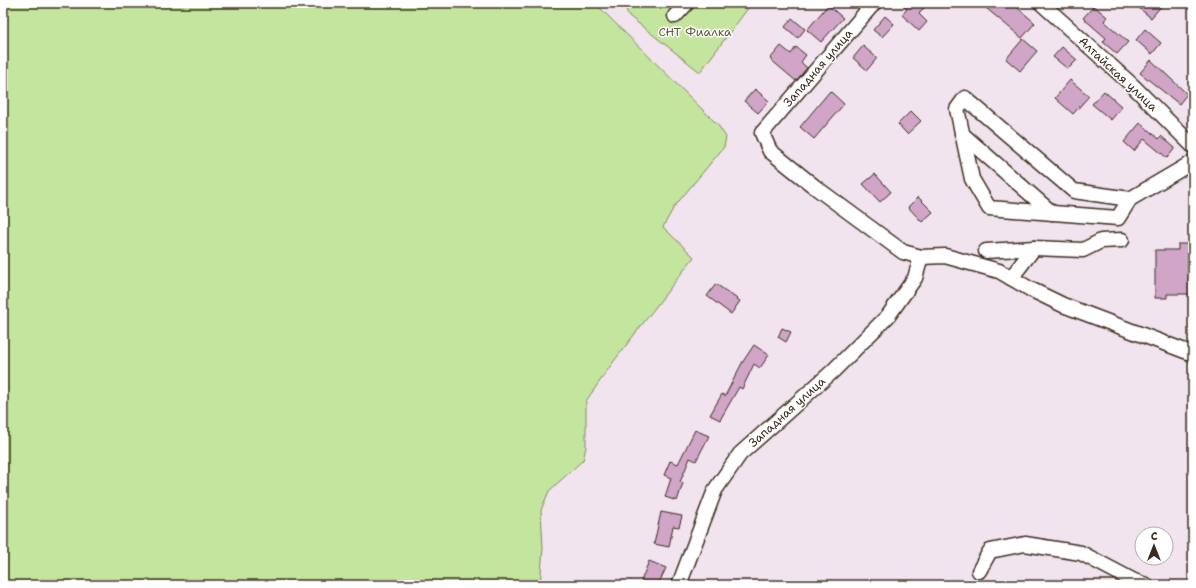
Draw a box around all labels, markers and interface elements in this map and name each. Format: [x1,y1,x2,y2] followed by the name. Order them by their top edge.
[658,24,732,40] park label: СНТ Фиалка
[780,25,857,110] street label: Западная улица
[1075,33,1161,115] street label: Алтайская улица
[745,373,829,451] street label: Западная улица
[1134,526,1174,566] north arrow
[1151,529,1158,544] text: С

